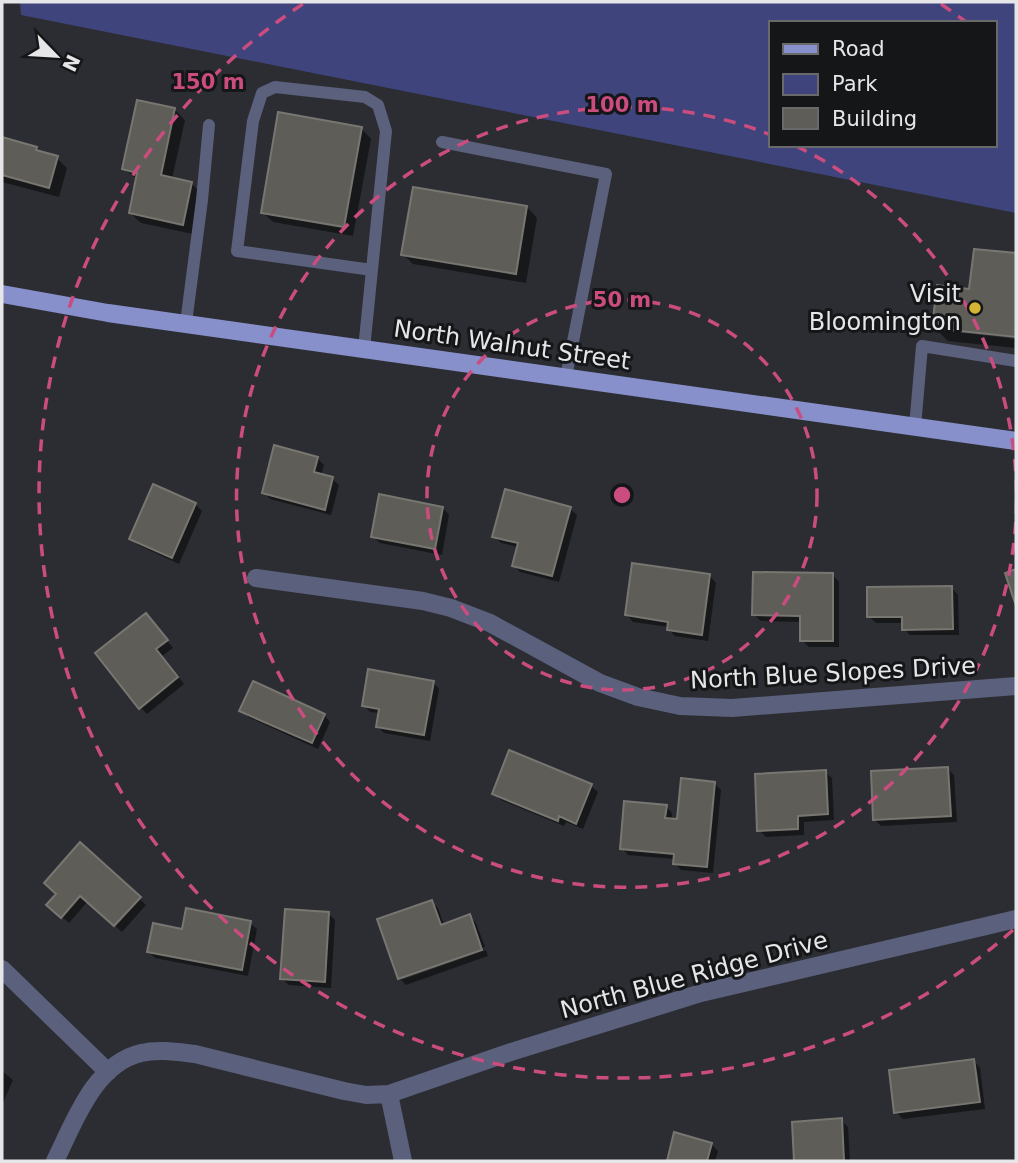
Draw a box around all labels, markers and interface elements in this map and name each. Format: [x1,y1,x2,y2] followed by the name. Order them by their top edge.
[21,21,91,91] north arrow
[769,21,997,147] legend
[832,37,885,61] text: Road
[58,51,85,75] text: N
[171,70,245,94] text: 150 m
[832,72,878,96] text: Park
[585,93,659,117] text: 100 m
[832,107,917,131] text: Building
[809,280,961,336] place label: Visit Bloomington
[593,288,651,312] text: 50 m
[967,300,983,316] marker: Visit Bloomington
[392,315,632,375] street label: North Walnut Street
[610,483,634,507] centre of rings
[689,652,977,694] street label: North Blue Slopes Drive
[557,926,831,1024] street label: North Blue Ridge Drive

